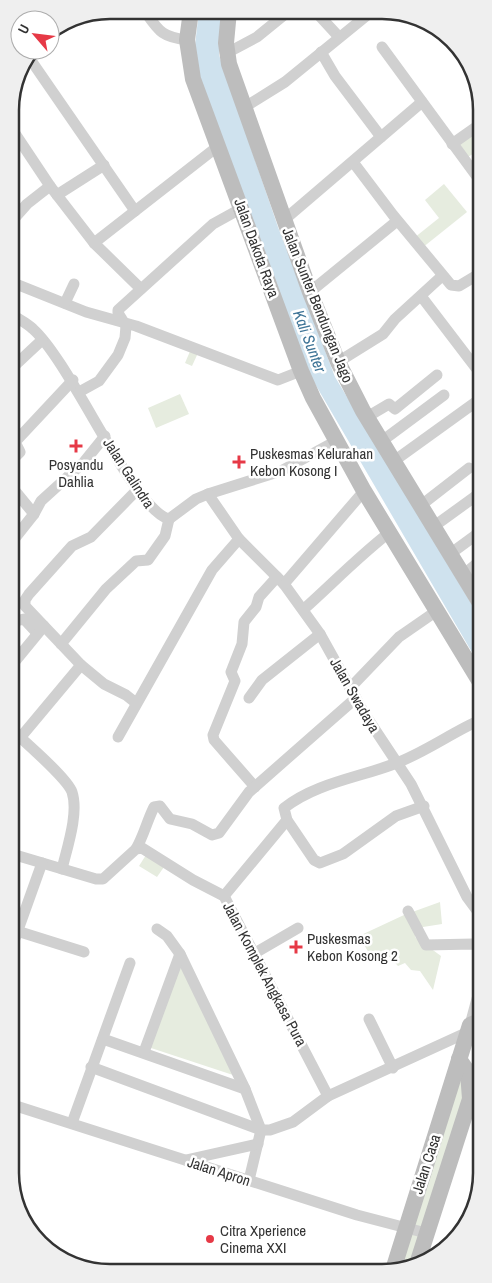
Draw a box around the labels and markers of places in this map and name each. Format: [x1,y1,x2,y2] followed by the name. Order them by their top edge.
[69,439,83,453] marker: Posyandu Dahlia
[250,443,373,481] place label: Puskesmas Kelurahan Kebon Kosong I
[49,454,103,492] place label: Posyandu Dahlia
[232,455,246,469] marker: Puskesmas Kelurahan Kebon Kosong I
[307,928,398,966] place label: Puskesmas Kebon Kosong 2
[289,940,303,954] marker: Puskesmas Kebon Kosong 2
[220,1220,306,1258] place label: Citra Xperience Cinema XXI
[204,1233,216,1245] marker: Citra Xperience Cinema XXI

